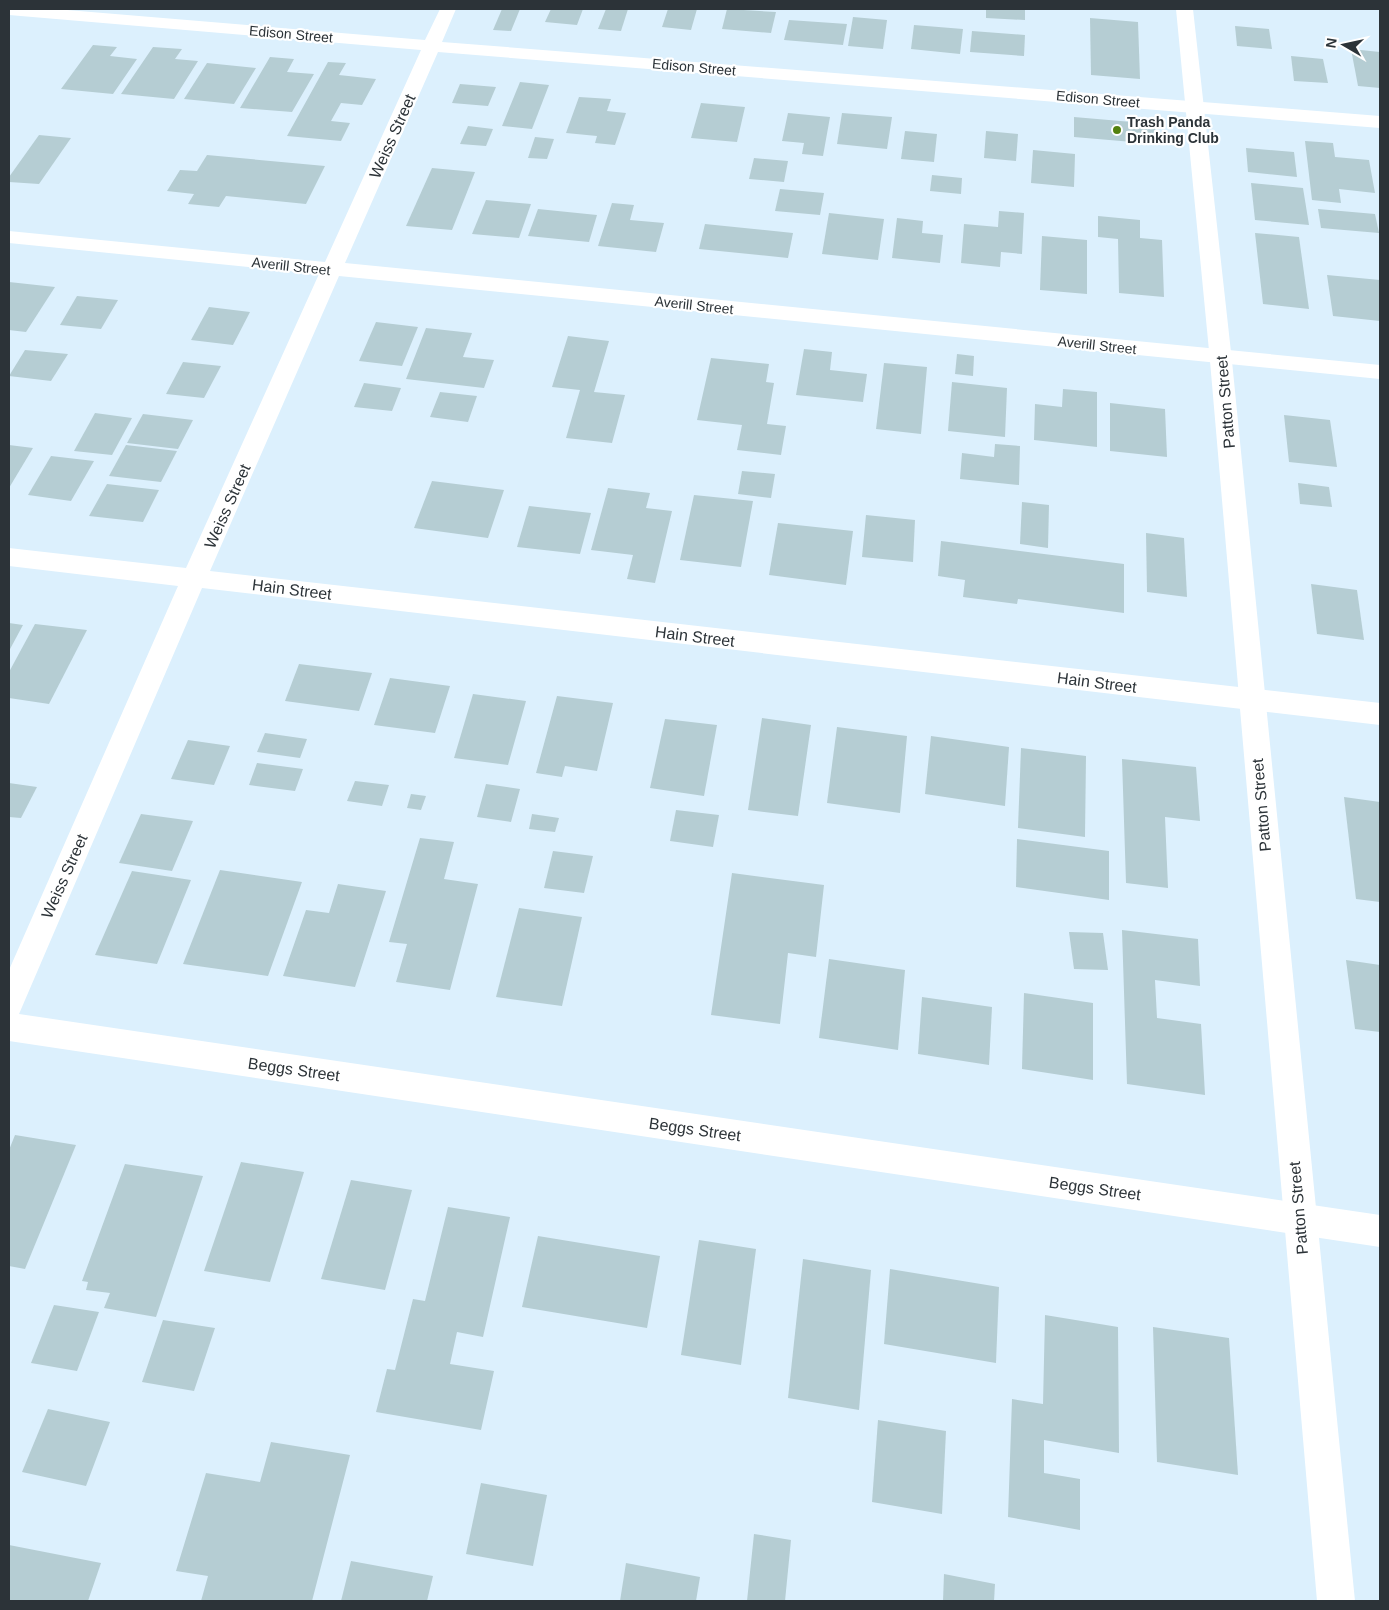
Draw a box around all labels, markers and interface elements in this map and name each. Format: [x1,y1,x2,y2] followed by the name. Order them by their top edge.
[1319,20,1369,70] north arrow
[248,22,334,46] street label: Edison Street
[1322,37,1340,49] text: N
[651,55,737,79] street label: Edison Street
[1055,87,1141,111] street label: Edison Street
[366,91,419,181] street label: Weiss Street
[1127,114,1219,146] place label: Trash Panda Drinking Club
[1111,124,1123,136] marker: Trash Panda Drinking Club
[251,254,331,278] street label: Averill Street
[654,293,734,317] street label: Averill Street
[1057,333,1137,357] street label: Averill Street
[1213,354,1238,449] street label: Patton Street
[201,461,254,551] street label: Weiss Street
[251,576,333,603] street label: Hain Street
[654,623,736,650] street label: Hain Street
[1056,669,1138,696] street label: Hain Street
[1249,757,1274,852] street label: Patton Street
[38,831,91,921] street label: Weiss Street
[247,1055,341,1084] street label: Beggs Street
[648,1115,742,1144] street label: Beggs Street
[1286,1160,1311,1255] street label: Patton Street
[1048,1174,1142,1203] street label: Beggs Street

